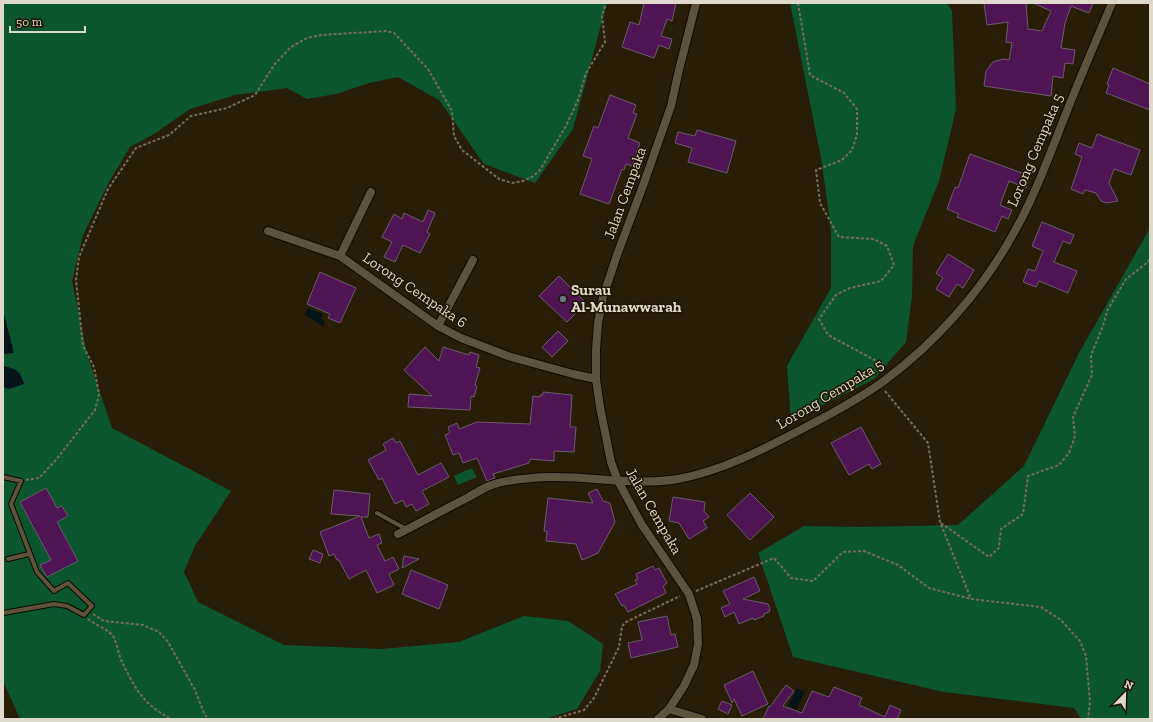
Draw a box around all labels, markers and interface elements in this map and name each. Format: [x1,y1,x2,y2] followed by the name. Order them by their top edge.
[10,8,85,34] scale bar
[16,15,43,29] text: 50 m
[1003,90,1067,209] street label: Lorong Cempaka 5
[600,144,650,242] street label: Jalan Cempaka
[360,249,470,332] street label: Lorong Cempaka 6
[571,281,682,316] place label: Surau Al-Munawwarah
[558,294,568,304] marker: Surau Al-Munawwarah
[773,355,887,433] street label: Lorong Cempaka 5
[622,464,686,558] street label: Jalan Cempaka
[1105,674,1145,714] north arrow
[1122,678,1136,693] text: N

